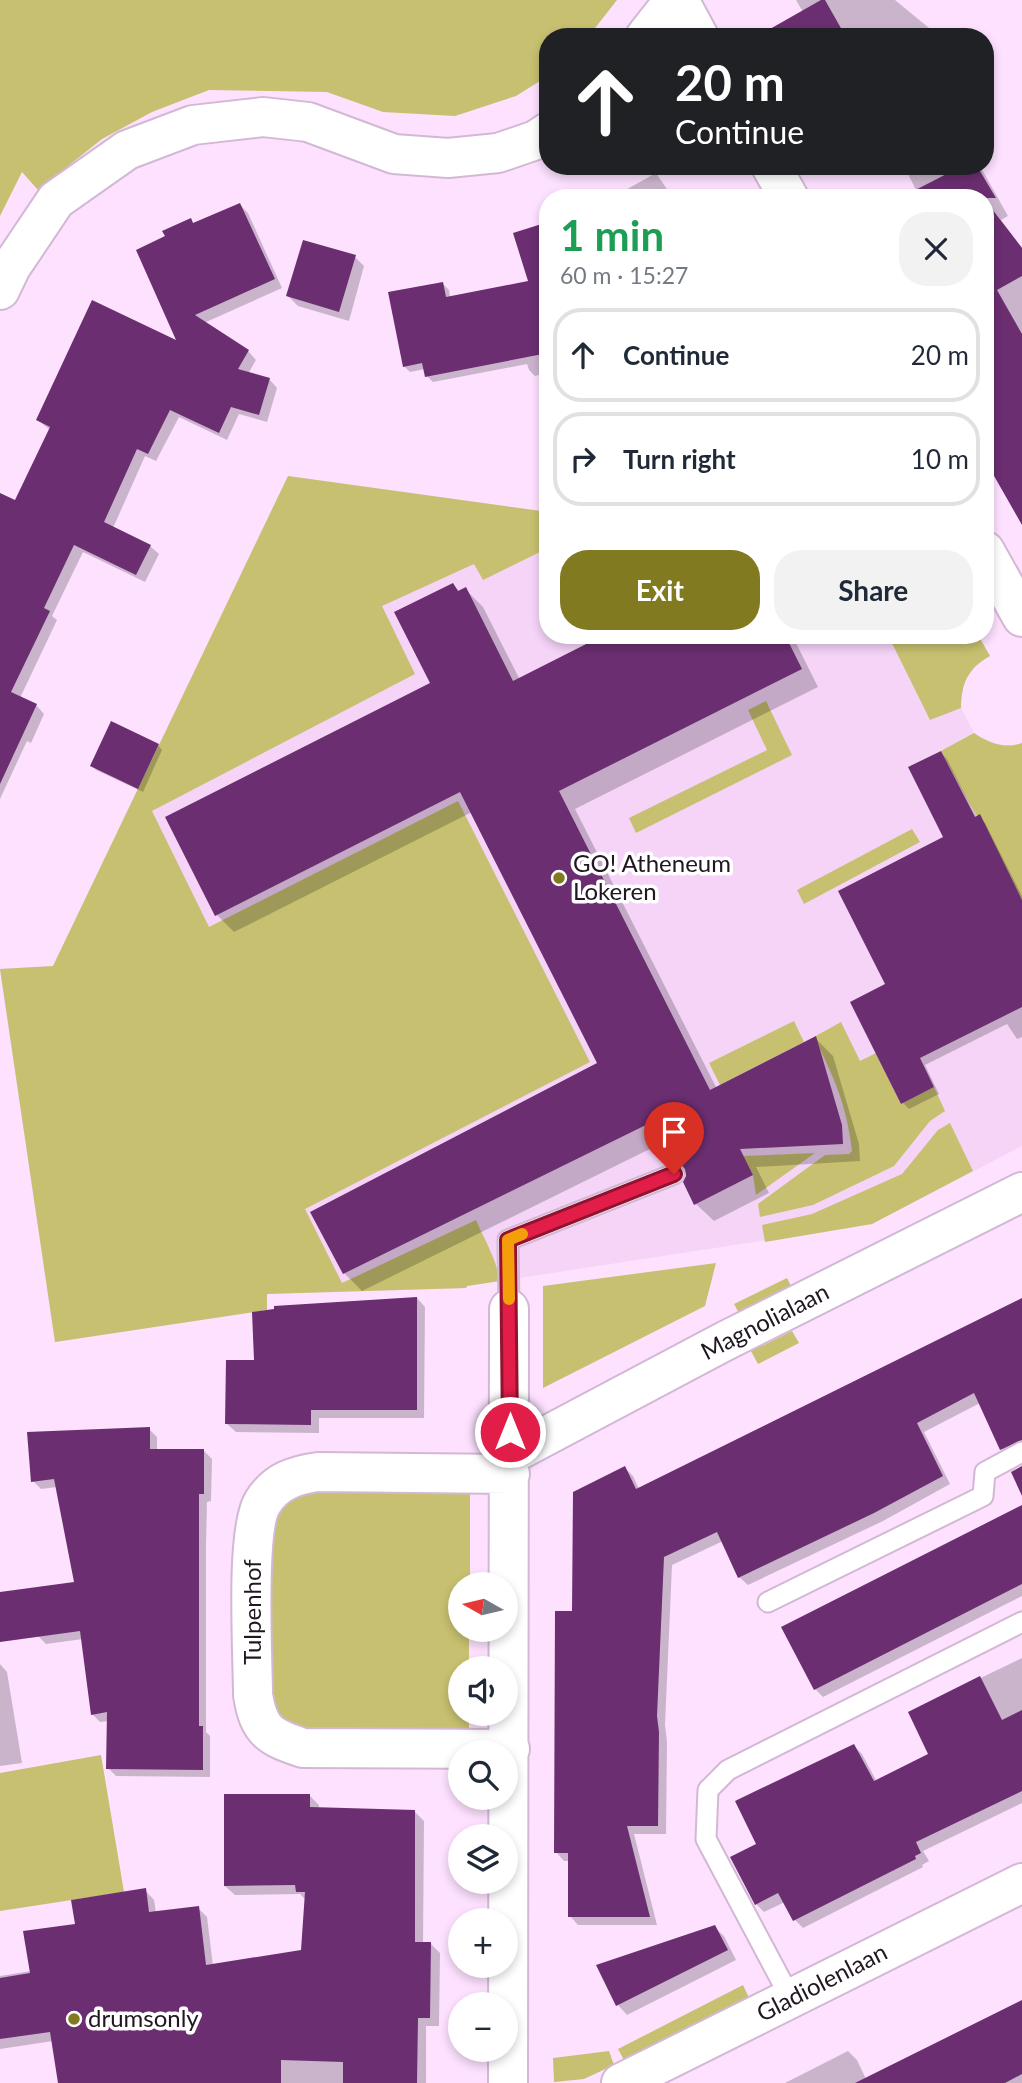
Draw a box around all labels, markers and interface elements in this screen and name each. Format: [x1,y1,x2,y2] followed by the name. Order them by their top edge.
[675,53,785,111] text: 20 m
[560,56,651,147] icon: ahead
[675,112,804,151] text: Continue
[560,210,664,260] text: 1 min
[899,212,973,286] button: close
[560,261,688,289] text: 60 m · 15:27
[564,336,602,374] icon: ahead
[623,339,729,371] text: Continue
[911,339,969,371] text: 20 m
[564,440,602,478] icon: right
[623,443,736,475] text: Turn right
[911,443,969,475] text: 10 m
[560,550,760,630] button: Exit
[774,550,973,630] button: Share
[573,848,731,905] place label: GO! Atheneum Lokeren
[551,870,567,886] marker: GO! Atheneum Lokeren
[644,1102,704,1174] pin
[655,1113,693,1151] icon: arrive
[696,1276,833,1365] street label: Magnolialaan
[473,1395,547,1469] position arrow
[237,1559,266,1665] street label: Tulpenhof
[448,1572,518,1642] north arrow
[448,1572,518,2062] map controls
[448,1656,518,1726] button: sound
[448,1740,518,1810] button: search
[448,1824,518,1894] button: layers
[448,1908,518,1978] button: +
[751,1936,891,2027] street label: Gladiolenlaan
[448,1992,518,2062] button: −
[88,2003,199,2032] place label: drumsonly
[66,2011,82,2027] marker: drumsonly

